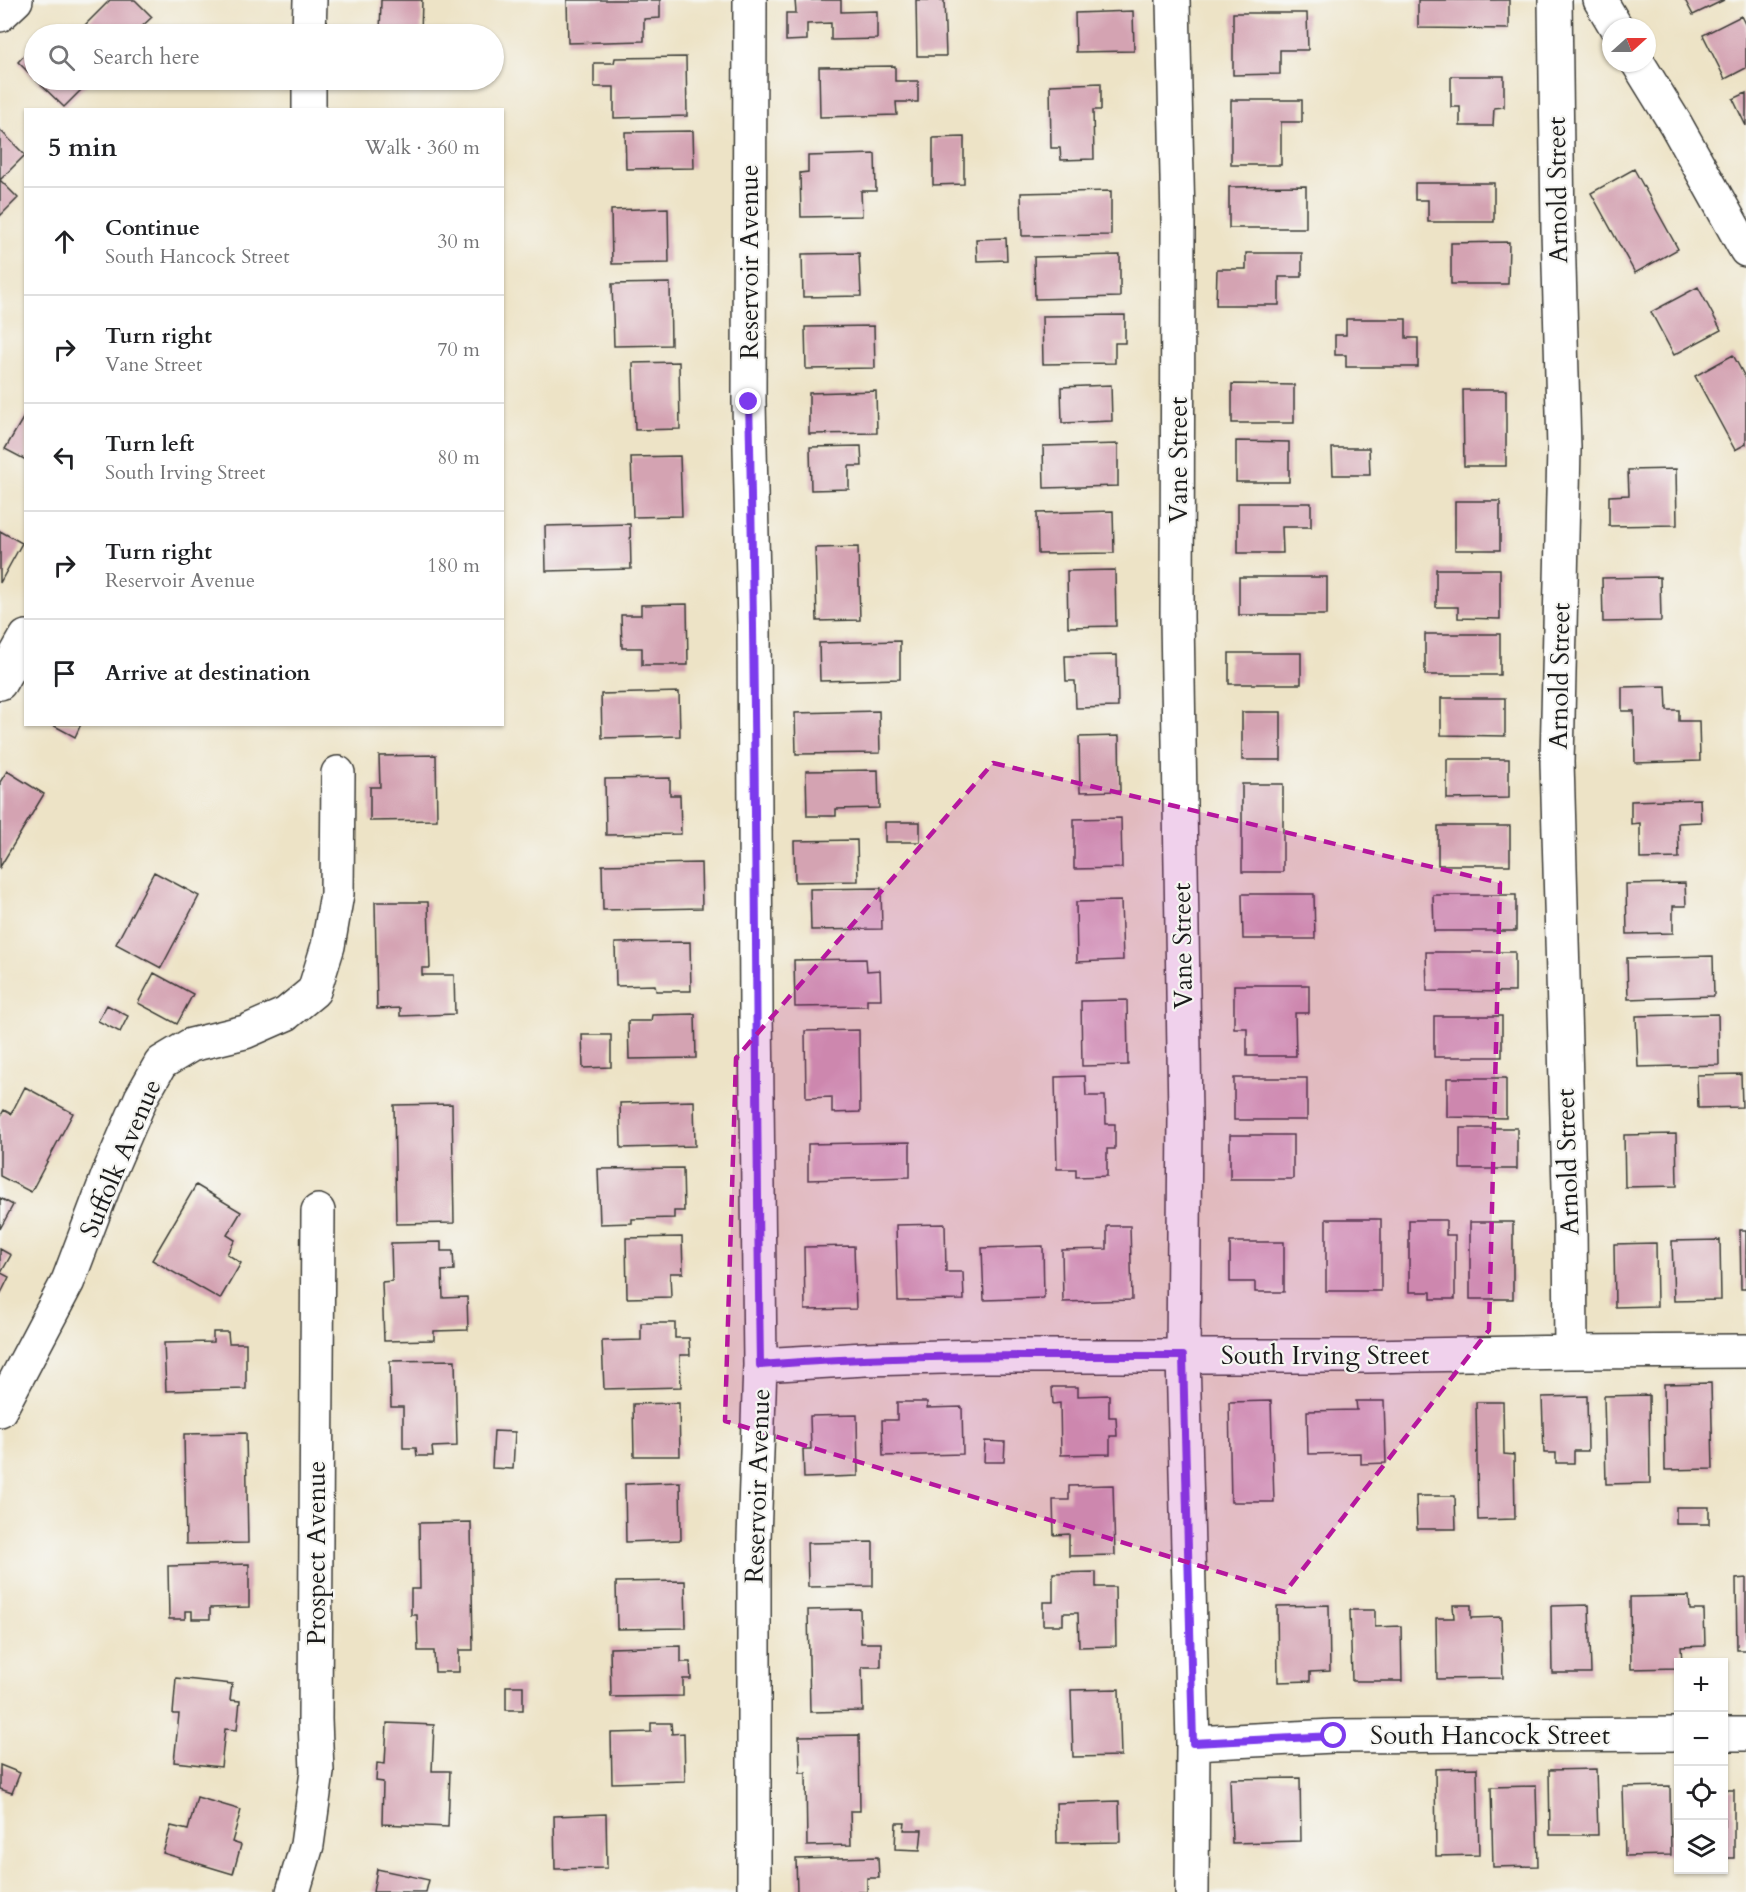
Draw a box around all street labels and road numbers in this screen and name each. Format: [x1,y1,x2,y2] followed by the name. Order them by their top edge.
[1539,116,1576,264] street label: Arnold Street
[732,164,767,360] street label: Reservoir Avenue
[1161,397,1196,523] street label: Vane Street
[1541,602,1578,750] street label: Arnold Street
[1164,882,1201,1010] street label: Vane Street
[71,1074,170,1243] street label: Suffolk Avenue
[1547,1088,1588,1236] street label: Arnold Street
[1221,1338,1429,1373] street label: South Irving Street
[737,1388,778,1584] street label: Reservoir Avenue
[299,1461,334,1645] street label: Prospect Avenue
[1370,1718,1610,1753] street label: South Hancock Street

